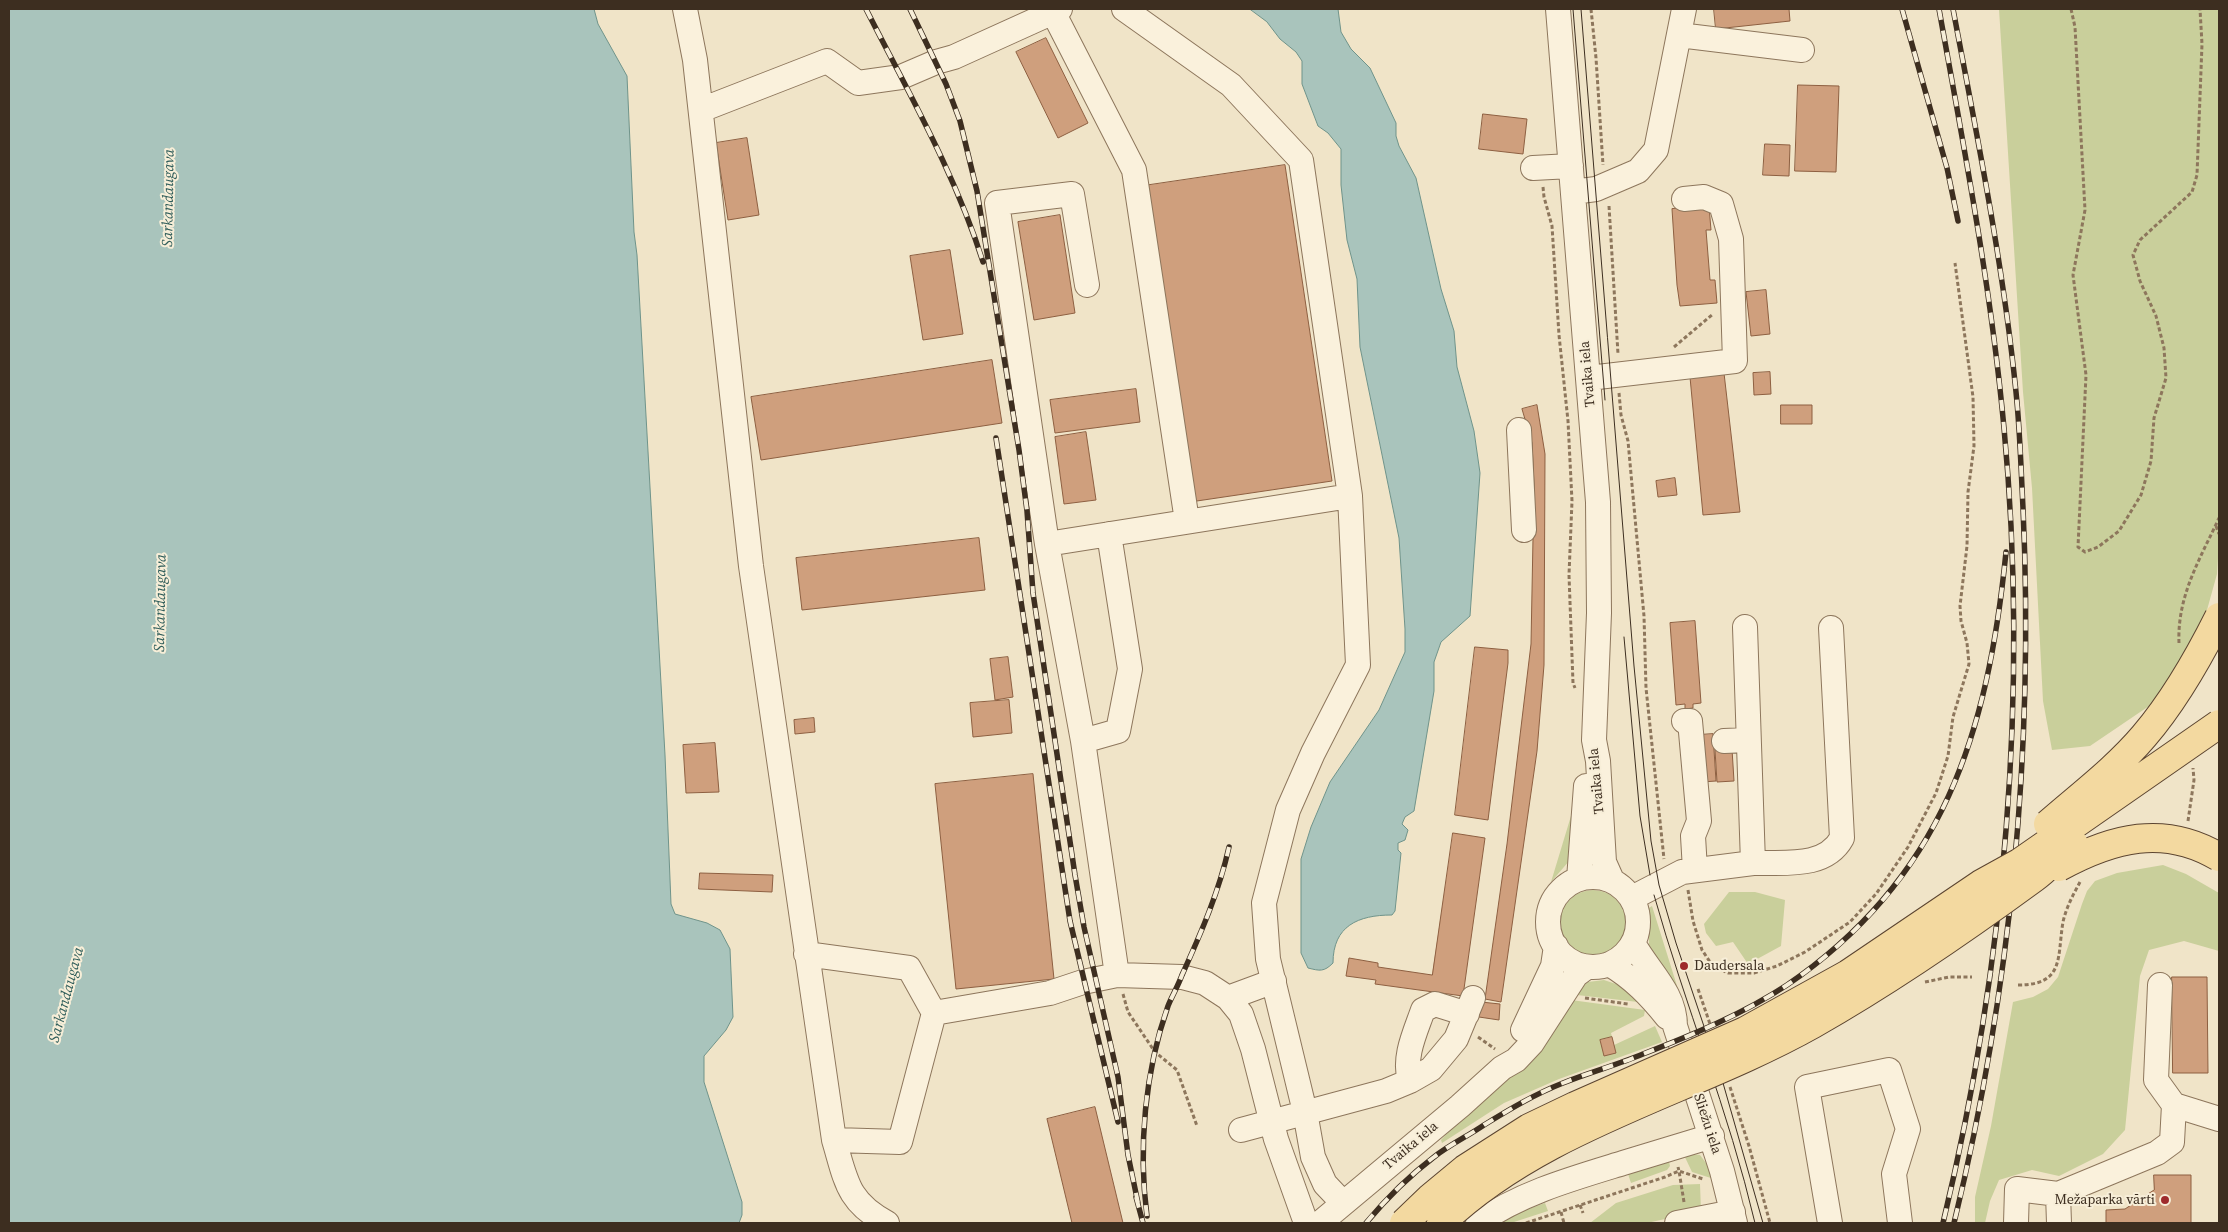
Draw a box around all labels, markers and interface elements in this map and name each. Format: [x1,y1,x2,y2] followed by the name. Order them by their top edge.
[159,149,179,247] water label: Sarkandaugava
[1577,340,1599,408] street label: Tvaika iela
[151,554,171,652] water label: Sarkandaugava
[1586,747,1608,815] street label: Tvaika iela
[46,945,88,1045] water label: Sarkandaugava
[1694,958,1764,974] place label: Daudersala
[1678,960,1690,972] marker: Daudersala
[1689,1092,1725,1156] street label: Sliežu iela
[1380,1118,1442,1174] street label: Tvaika iela
[2054,1192,2155,1208] place label: Mežaparka vārti
[2159,1194,2171,1206] marker: Mežaparka vārti

